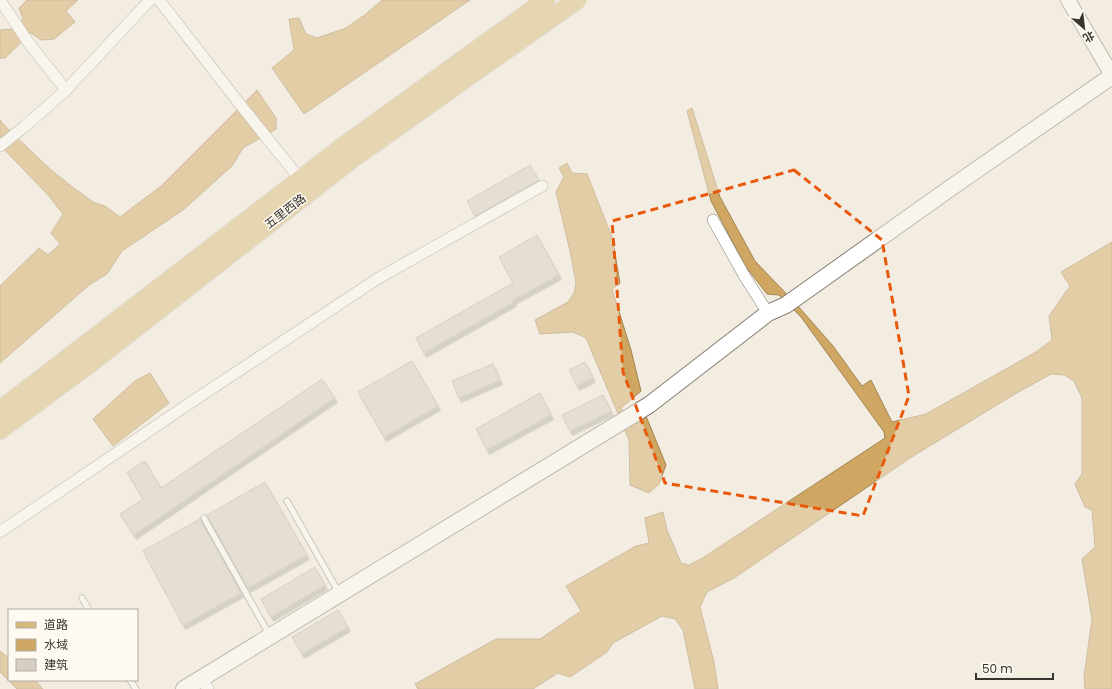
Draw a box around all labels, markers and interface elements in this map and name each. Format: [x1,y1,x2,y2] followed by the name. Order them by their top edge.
[1064,8,1104,48] north arrow
[1080,27,1097,46] text: 北
[261,190,309,232] street label: 五里西路
[8,609,138,681] legend
[44,616,68,633] text: 道路
[44,636,68,653] text: 水域
[976,655,1053,681] scale bar
[44,656,68,673] text: 建筑
[982,660,1013,677] text: 50 m

